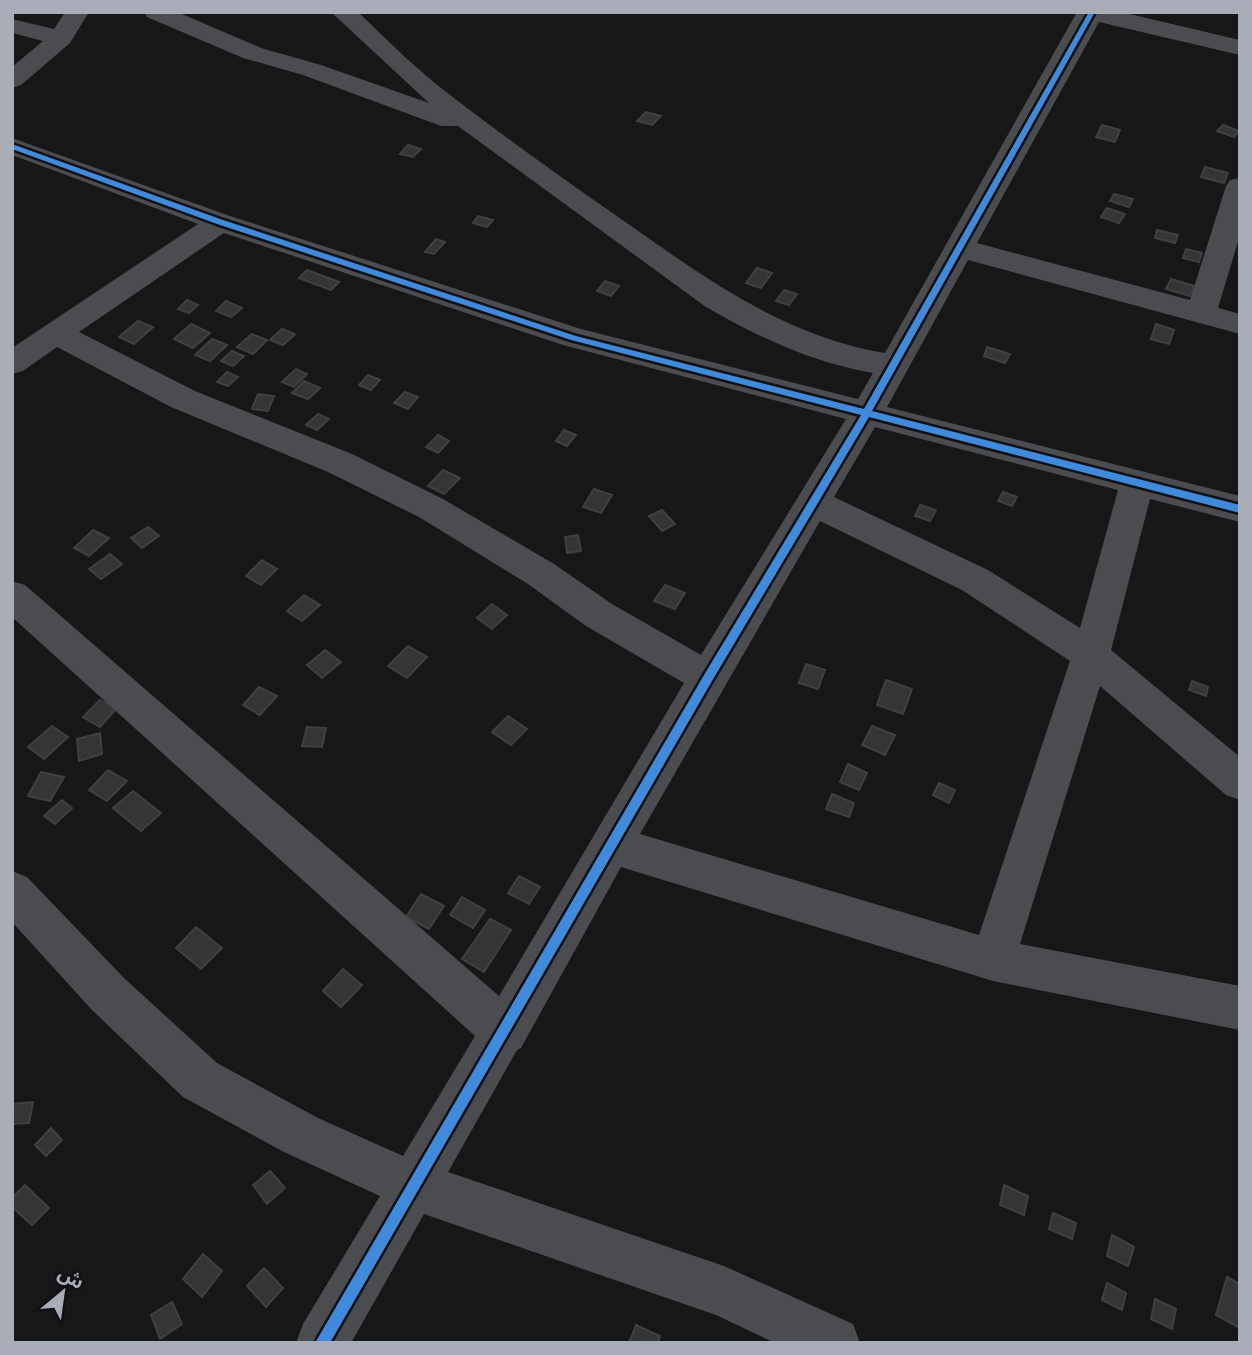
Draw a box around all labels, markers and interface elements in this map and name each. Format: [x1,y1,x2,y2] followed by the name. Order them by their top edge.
[28,1257,98,1327] north arrow
[53,1260,88,1297] text: ش

